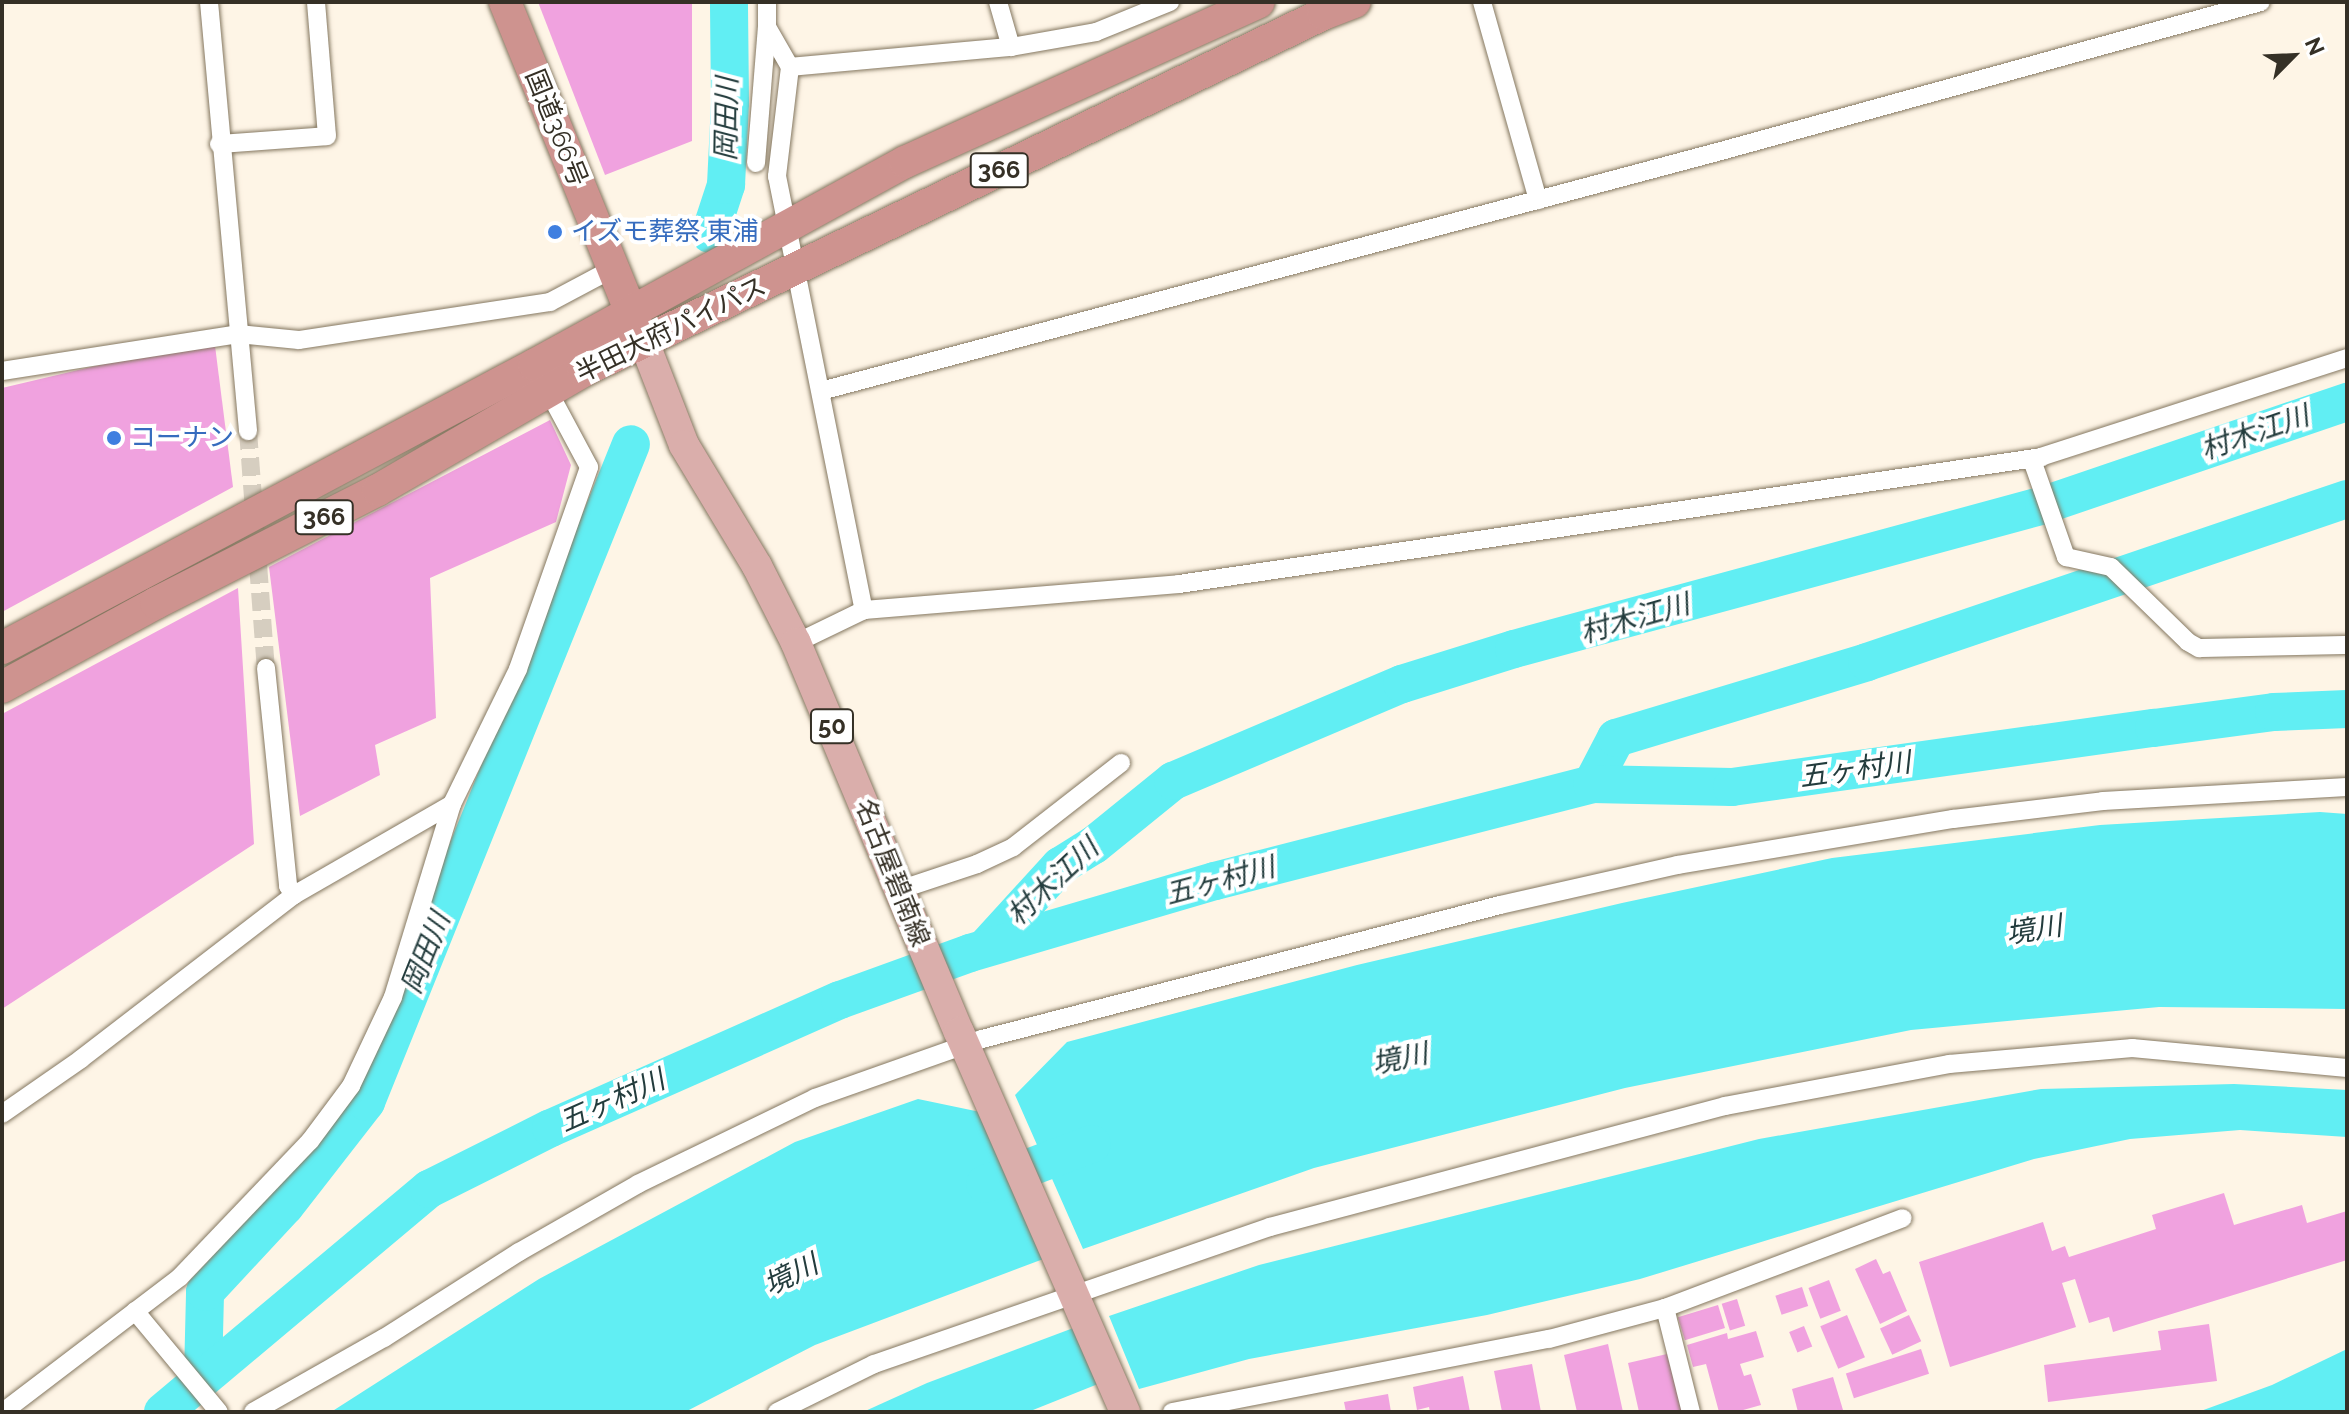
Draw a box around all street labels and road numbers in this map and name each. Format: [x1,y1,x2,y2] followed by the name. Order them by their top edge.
[518,65,594,191] street label: 国道366号
[969,150,1029,190] road number: 366
[571,270,771,390] street label: 半田大府パイパス
[294,497,354,537] road number: 366
[808,706,856,746] road number: 50
[848,795,936,951] street label: 名古屋碧南線

